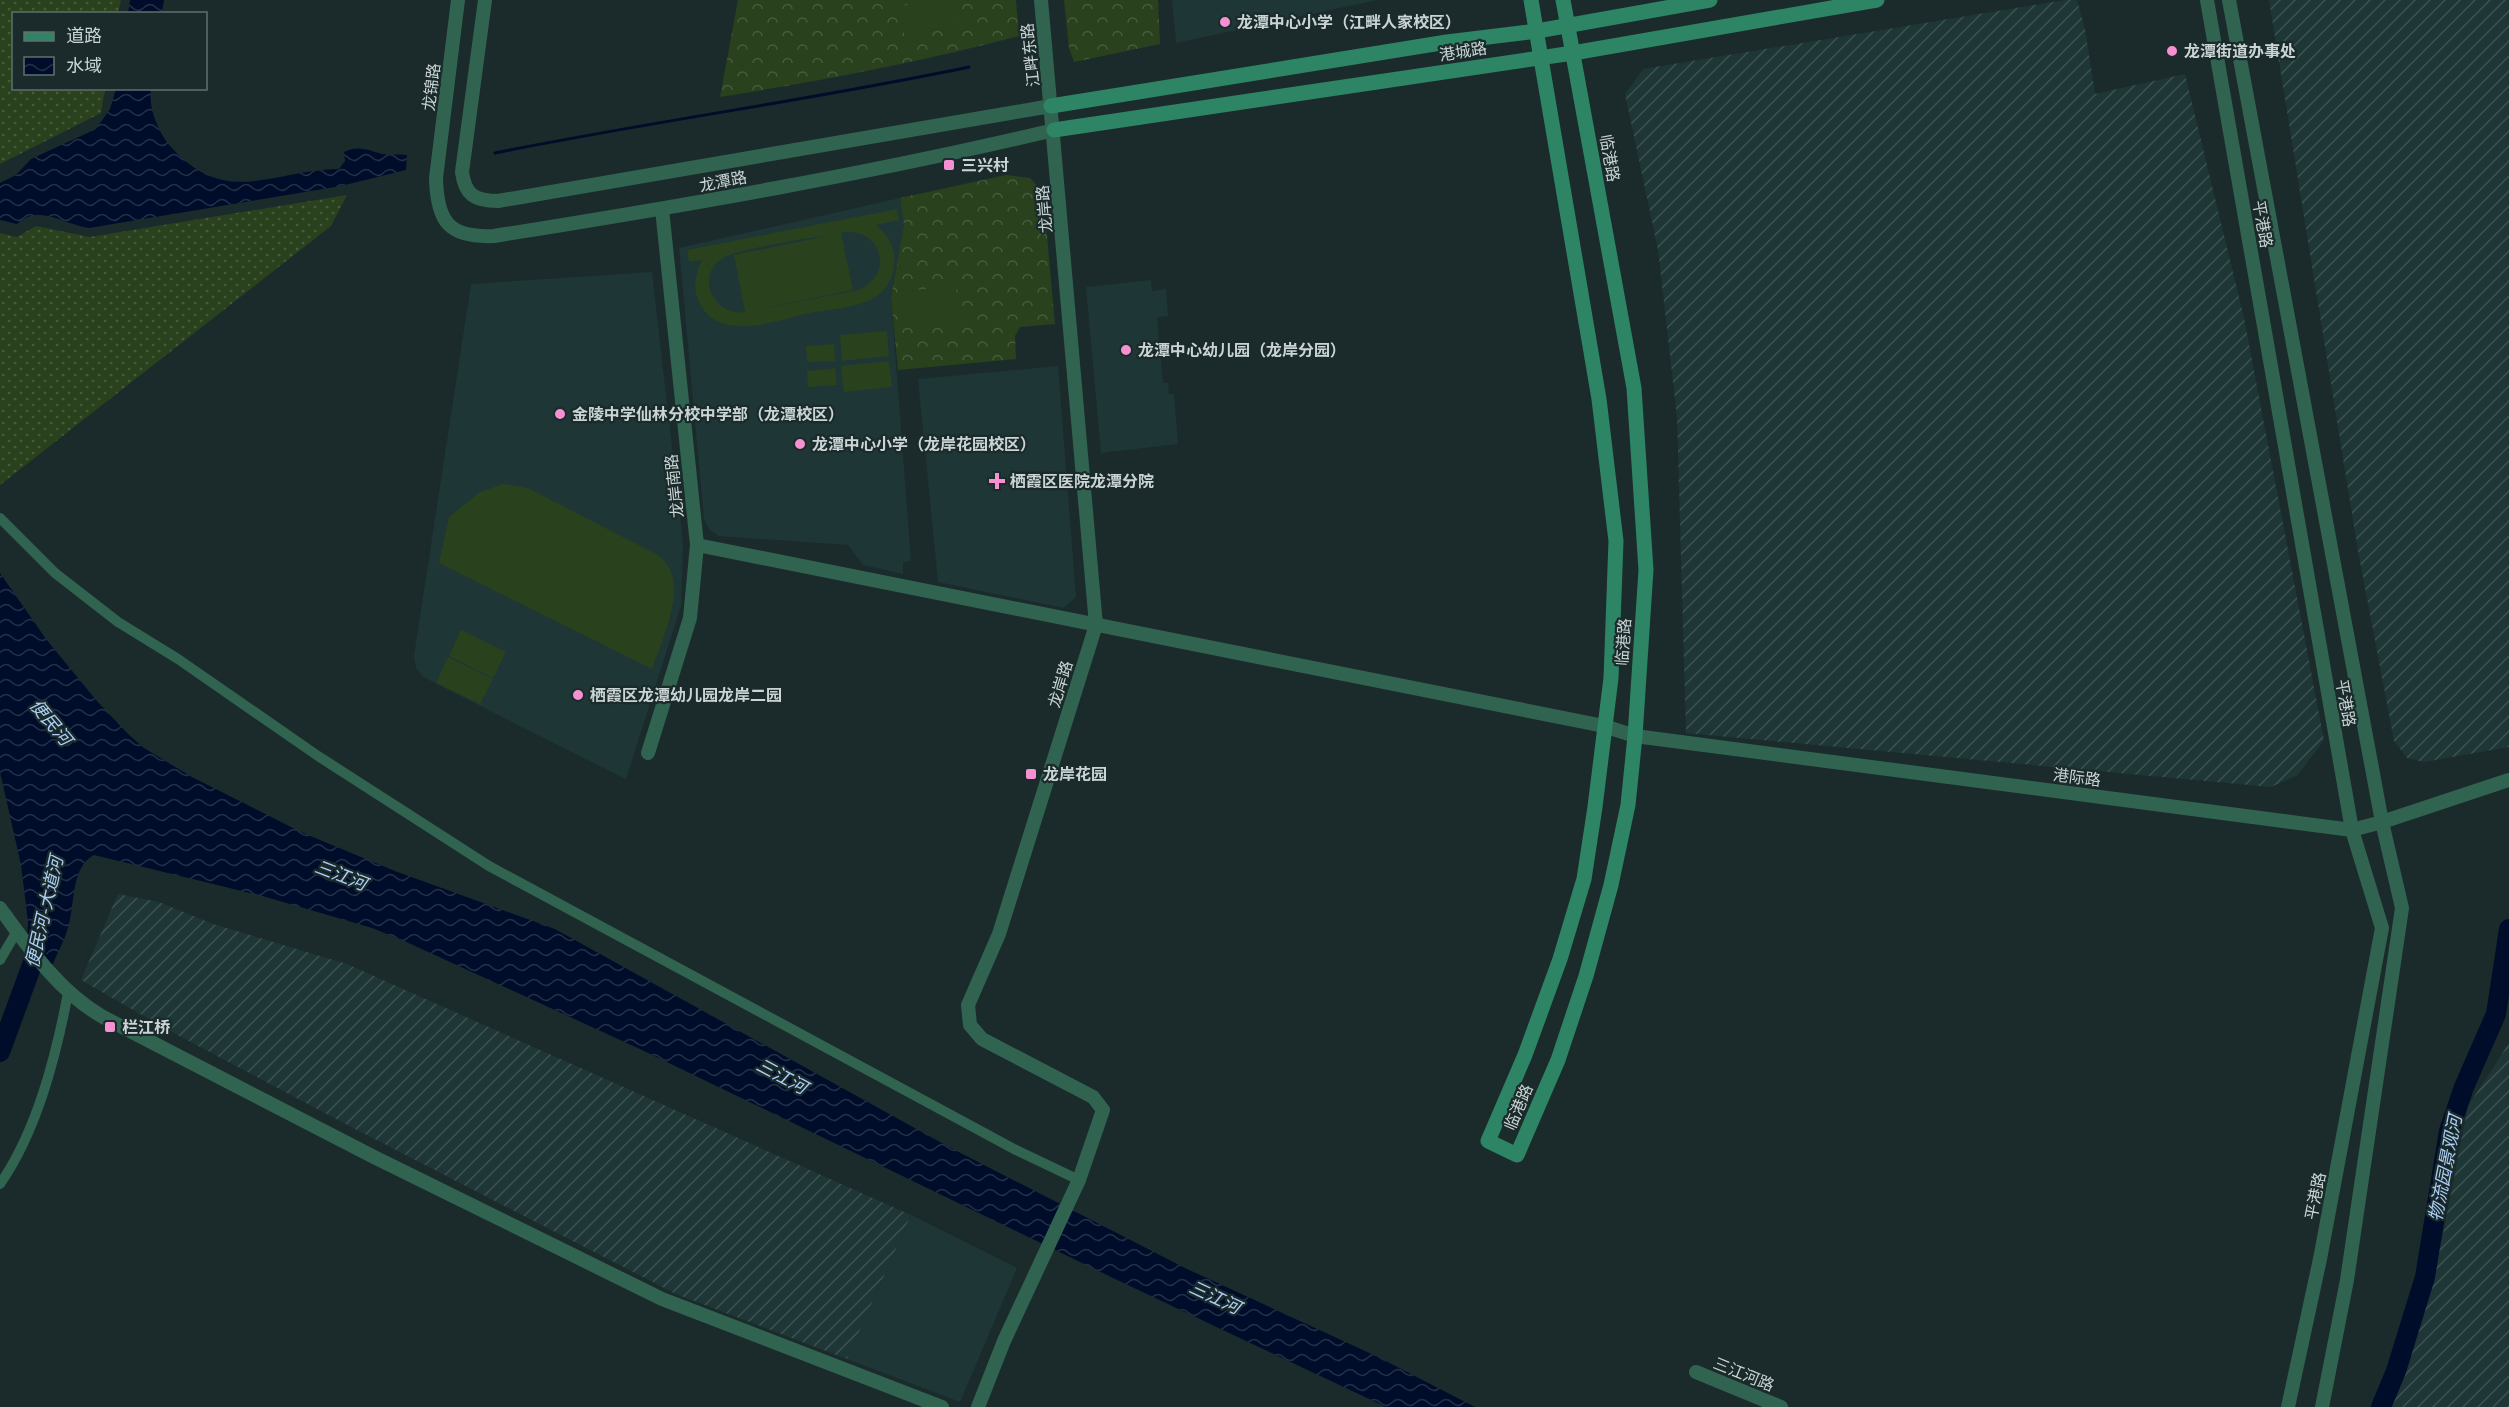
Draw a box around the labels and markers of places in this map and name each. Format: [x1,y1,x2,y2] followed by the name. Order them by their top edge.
[1237,10,1461,34] place label: 龙潭中心小学（江畔人家校区）
[1218,15,1232,29] marker: 龙潭中心小学（江畔人家校区）
[2184,39,2296,63] place label: 龙潭街道办事处
[2165,44,2179,58] marker: 龙潭街道办事处
[961,153,1009,177] place label: 三兴村
[942,158,956,172] marker: 三兴村
[1138,338,1346,362] place label: 龙潭中心幼儿园（龙岸分园）
[1119,343,1133,357] marker: 龙潭中心幼儿园（龙岸分园）
[572,402,844,426] place label: 金陵中学仙林分校中学部（龙潭校区）
[553,407,567,421] marker: 金陵中学仙林分校中学部（龙潭校区）
[812,432,1036,456] place label: 龙潭中心小学（龙岸花园校区）
[793,437,807,451] marker: 龙潭中心小学（龙岸花园校区）
[1010,469,1154,493] place label: 栖霞区医院龙潭分院
[988,472,1006,490] marker: 栖霞区医院龙潭分院
[590,683,782,707] place label: 栖霞区龙潭幼儿园龙岸二园
[571,688,585,702] marker: 栖霞区龙潭幼儿园龙岸二园
[1043,762,1107,786] place label: 龙岸花园
[1024,767,1038,781] marker: 龙岸花园
[122,1015,171,1039] place label: 栏江桥
[103,1020,117,1034] marker: 栏江桥

